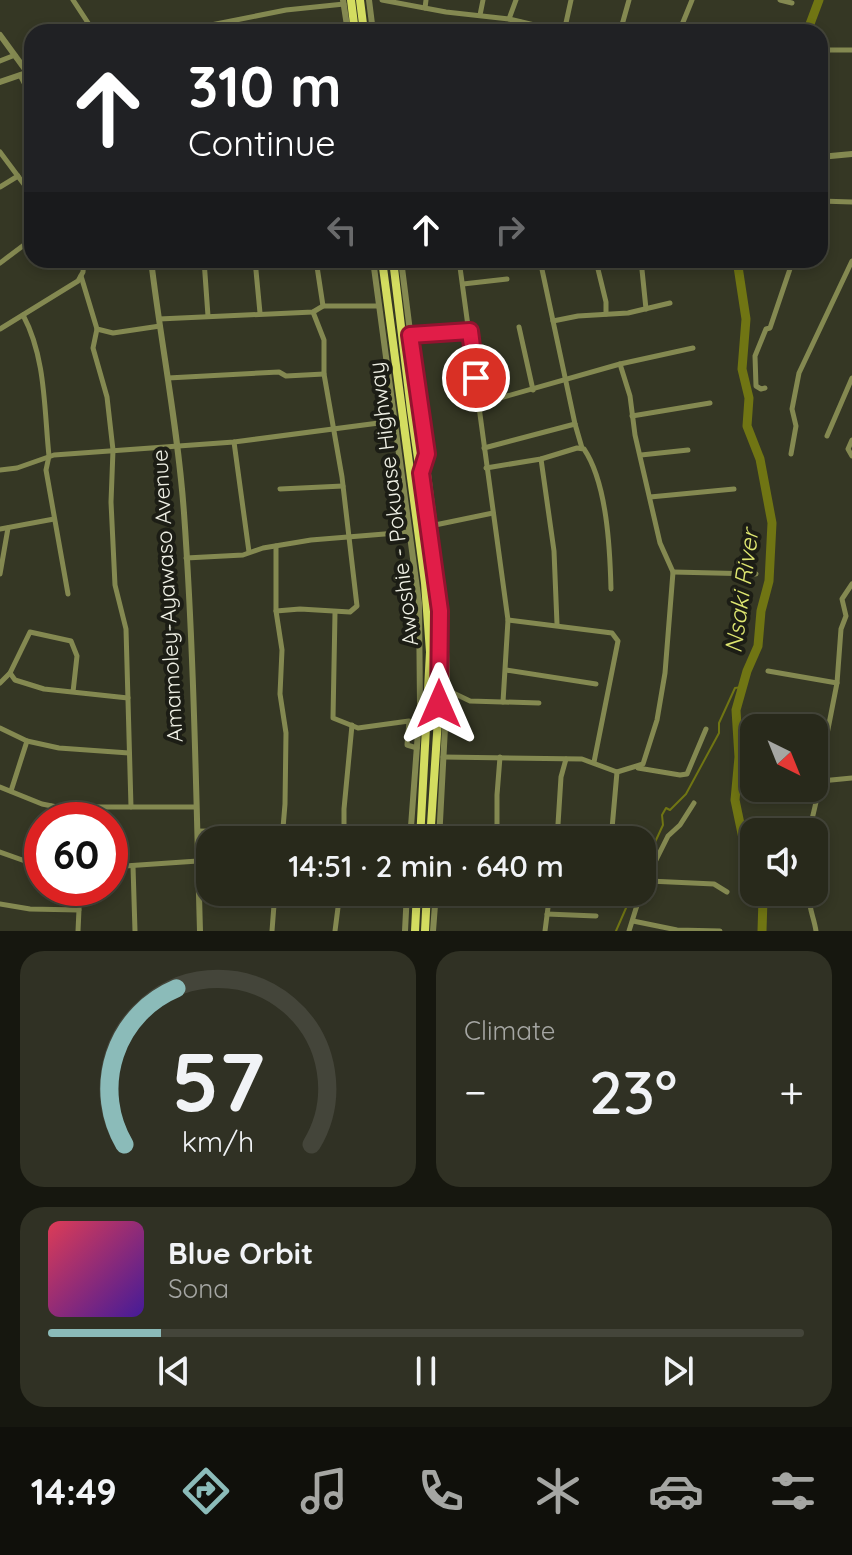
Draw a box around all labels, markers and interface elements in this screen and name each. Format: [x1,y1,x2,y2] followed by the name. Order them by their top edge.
[188,51,342,121] text: 310 m
[56,56,160,160] icon: ahead
[188,120,336,165] text: Continue
[320,208,364,252] icon: left
[404,208,448,252] icon: ahead
[488,208,532,252] icon: right
[442,344,510,412] pin
[454,356,498,400] icon: arrive
[362,360,424,648] street label: Awoshie - Pokuase Highway
[145,449,189,743] street label: Amamoley-Ayawaso Avenue
[717,524,765,655] water label: Nsaki River
[397,662,481,746] position arrow
[740,714,828,802] north arrow
[740,714,828,906] map controls
[24,802,128,906] speed limit sign: 60
[740,818,828,906] button: sound
[288,847,564,885] text: 14:51 · 2 min · 640 m
[464,1014,555,1047] text: Climate
[171,1028,265,1132] text: 57
[589,1054,677,1129] text: 23°
[464,1064,487,1119] text: −
[779,1064,804,1119] text: +
[182,1123,254,1159] text: km/h
[168,1234,313,1272] text: Blue Orbit
[168,1272,229,1305] text: Sona
[152,1349,196,1393] icon: previous
[404,1349,448,1393] icon: pause
[656,1349,700,1393] icon: next
[178,1463,234,1519] icon: directions
[296,1463,352,1519] icon: music
[413,1463,469,1519] icon: phone
[530,1463,586,1519] icon: climate
[648,1463,704,1519] icon: car
[765,1463,821,1519] icon: filters
[31,1469,117,1514] text: 14:49

